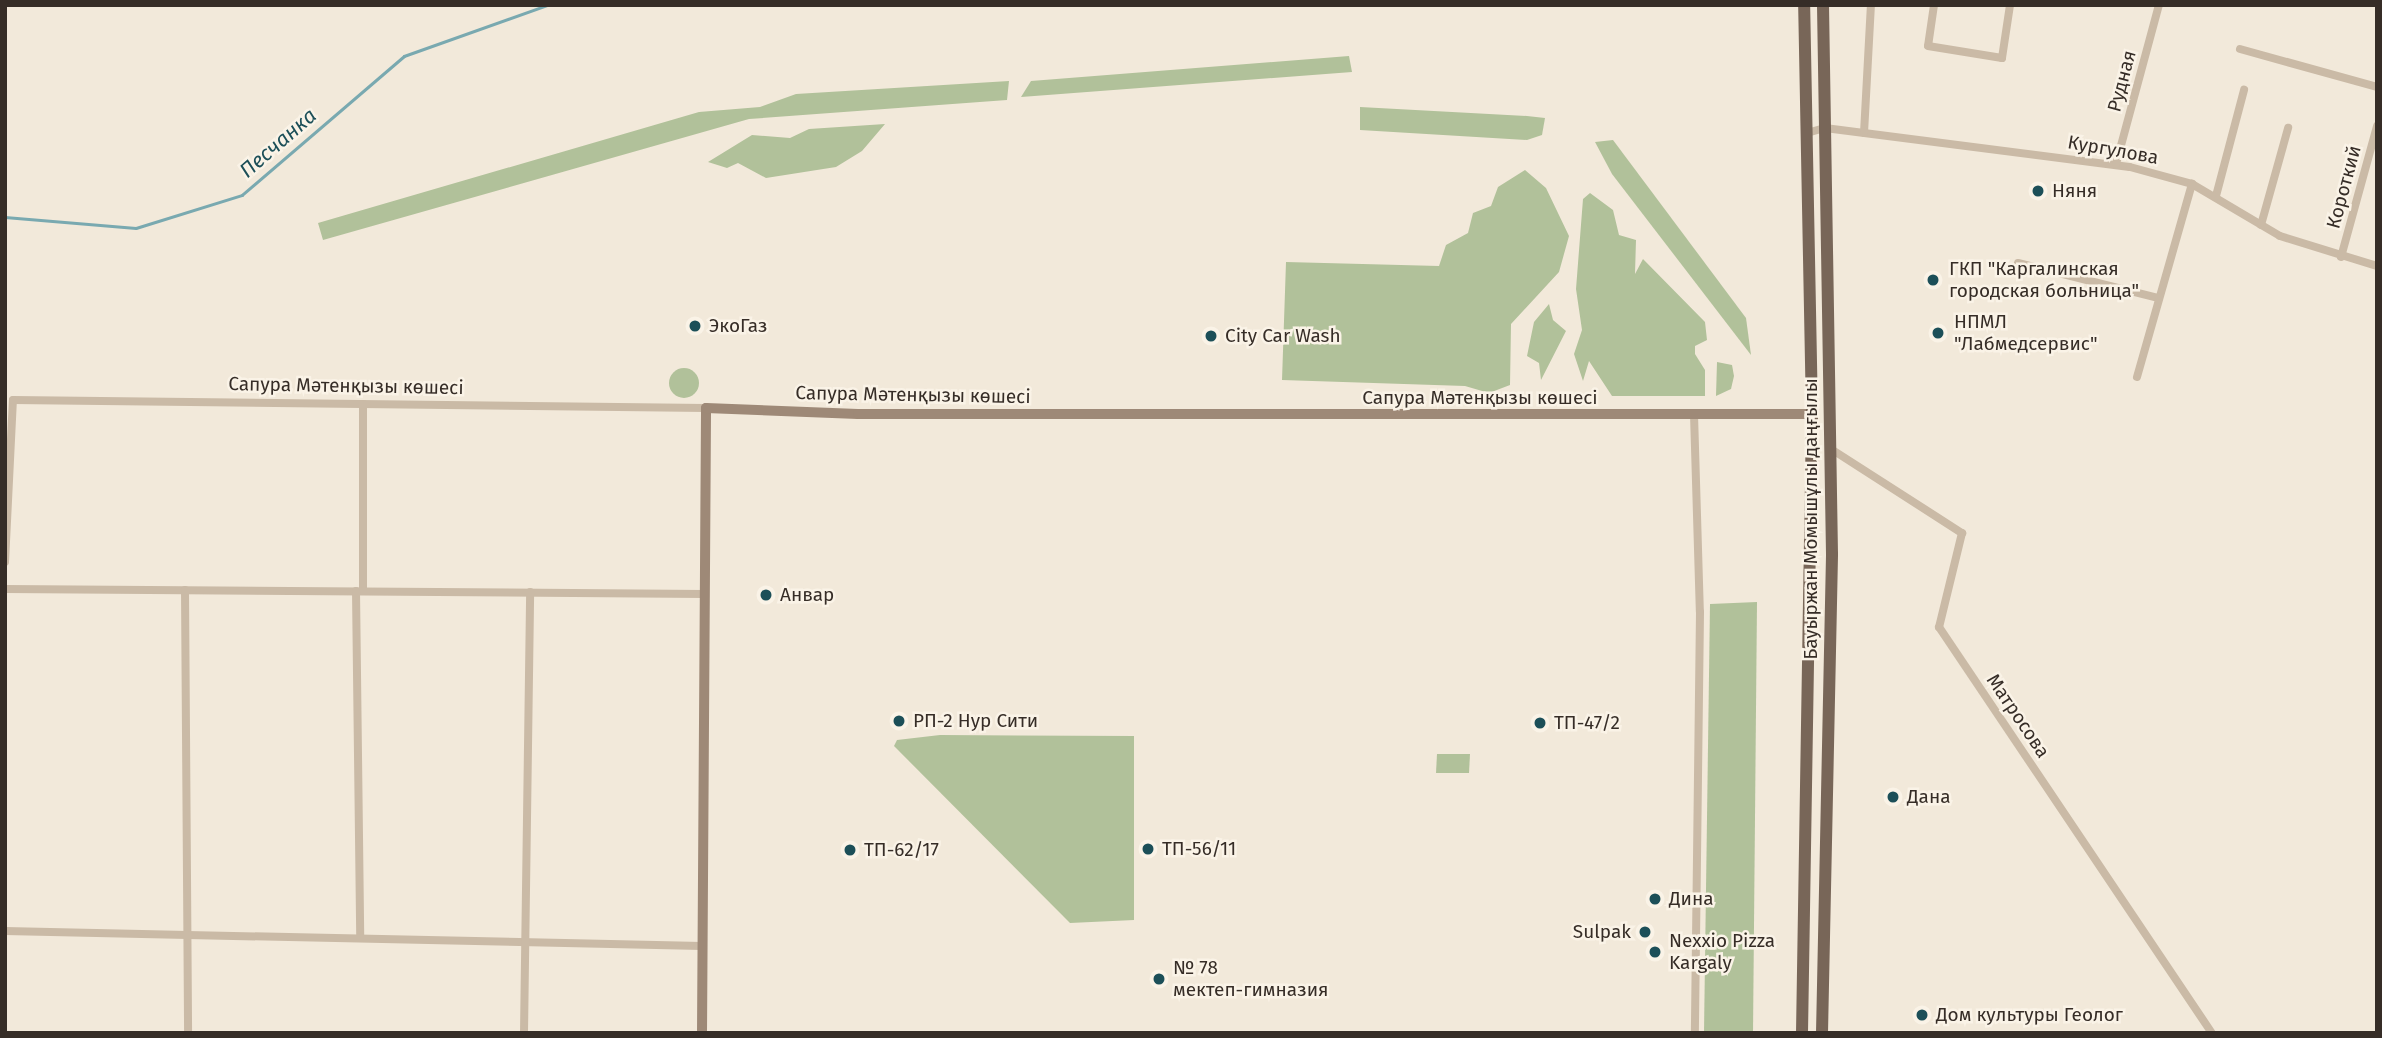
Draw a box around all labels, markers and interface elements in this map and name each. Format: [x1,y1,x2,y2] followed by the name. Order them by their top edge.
[2103,48,2141,114] street label: Рудная
[235,103,321,183] water label: Песчанка
[2066,131,2160,169] street label: Кургулова
[2322,143,2366,231] street label: Короткий
[2052,180,2097,202] place label: Няня
[2030,183,2046,199] marker: Няня
[1949,258,2139,302] place label: ГКП "Каргалинская городская больница"
[1923,270,1943,290] marker: ГКП "Каргалинская городская больница"
[1954,311,2097,355] place label: НПМЛ "Лабмедсервис"
[709,315,768,337] place label: ЭкоГаз
[687,318,703,334] marker: ЭкоГаз
[1928,323,1948,343] marker: НПМЛ "Лабмедсервис"
[1225,325,1341,347] place label: City Car Wash
[1203,328,1219,344] marker: City Car Wash
[228,373,464,399] street label: Сапура Мәтенқызы көшесі
[1800,378,1822,660] street label: Бауыржан Момышұлы даңғылы
[795,382,1031,408] street label: Сапура Мәтенқызы көшесі
[1362,387,1598,409] street label: Сапура Мәтенқызы көшесі
[780,584,834,606] place label: Анвар
[758,587,774,603] marker: Анвар
[1982,670,2054,762] street label: Матросова
[913,710,1038,732] place label: РП-2 Нур Сити
[1554,712,1620,734] place label: ТП-47/2
[891,713,907,729] marker: РП-2 Нур Сити
[1532,715,1548,731] marker: ТП-47/2
[1907,786,1951,808] place label: Дана
[1885,789,1901,805] marker: Дана
[1162,838,1236,860] place label: ТП-56/11
[864,839,939,861] place label: ТП-62/17
[1140,841,1156,857] marker: ТП-56/11
[842,842,858,858] marker: ТП-62/17
[1669,888,1714,910] place label: Дина
[1647,891,1663,907] marker: Дина
[1573,921,1631,943] place label: Sulpak
[1637,924,1653,940] marker: Sulpak
[1669,930,1775,974] place label: Nexxio Pizza Kargaly
[1647,944,1663,960] marker: Nexxio Pizza Kargaly
[1173,957,1329,1001] place label: № 78 мектеп-гимназия
[1151,971,1167,987] marker: № 78 мектеп-гимназия
[1936,1004,2123,1026] place label: Дом культуры Геолог
[1914,1007,1930,1023] marker: Дом культуры Геолог

